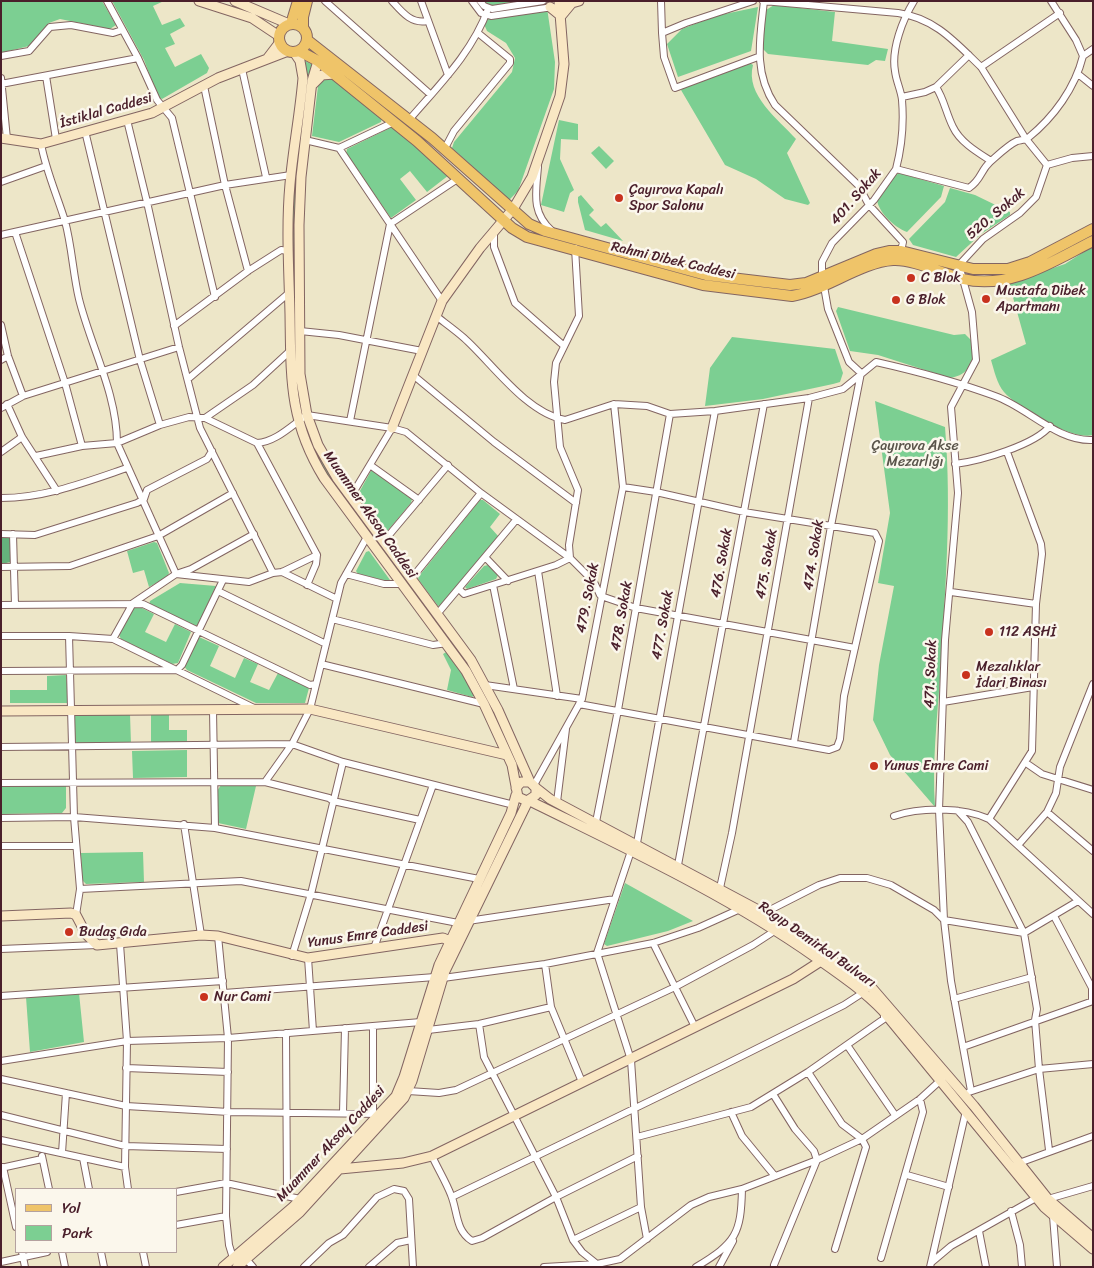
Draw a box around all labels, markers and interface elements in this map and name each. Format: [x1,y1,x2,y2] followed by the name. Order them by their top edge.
[58,90,154,132] street label: İstiklal Caddesi
[827,165,885,229] street label: 401. Sokak
[629,182,724,214] place label: Çayırova Kapalı Spor Salonu
[963,185,1029,243] street label: 520. Sokak
[613,192,625,204] marker: Çayırova Kapalı Spor Salonu
[609,239,737,283] street label: Rahmi Dibek Caddesi
[921,270,961,286] place label: C Blok
[905,272,917,284] marker: C Blok
[996,283,1086,316] place label: Mustafa Dibek Apartmanı
[906,292,946,308] place label: G Blok
[980,293,992,305] marker: Mustafa Dibek Apartmanı
[890,294,902,306] marker: G Blok
[871,438,959,471] park label: Çayırova Akse Mezarlığı
[320,448,420,582] street label: Muammer Aksoy Caddesi
[800,519,828,591] street label: 474. Sokak
[708,527,736,599] street label: 476. Sokak
[753,528,781,600] street label: 475. Sokak
[573,562,603,634] street label: 479. Sokak
[608,580,636,652] street label: 478. Sokak
[649,589,677,661] street label: 477. Sokak
[999,624,1056,640] place label: 112 ASHİ
[983,626,995,638] marker: 112 ASHİ
[921,640,941,708] street label: 471. Sokak
[976,659,1047,692] place label: Mezalıklar İdari Binası
[960,669,972,681] marker: Mezalıklar İdari Binası
[884,758,988,774] place label: Yunus Emre Cami
[868,760,880,772] marker: Yunus Emre Cami
[755,898,879,992] street label: Ragıp Demirkol Bulvarı
[307,918,429,952] street label: Yunus Emre Caddesi
[79,924,147,940] place label: Budaş Gıda
[63,926,75,938] marker: Budaş Gıda
[214,989,271,1005] place label: Nur Cami
[198,991,210,1003] marker: Nur Cami
[273,1083,389,1205] street label: Muammer Aksoy Caddesi
[15,1188,178,1253] legend
[62,1195,81,1221] text: Yol
[62,1220,93,1246] text: Park

